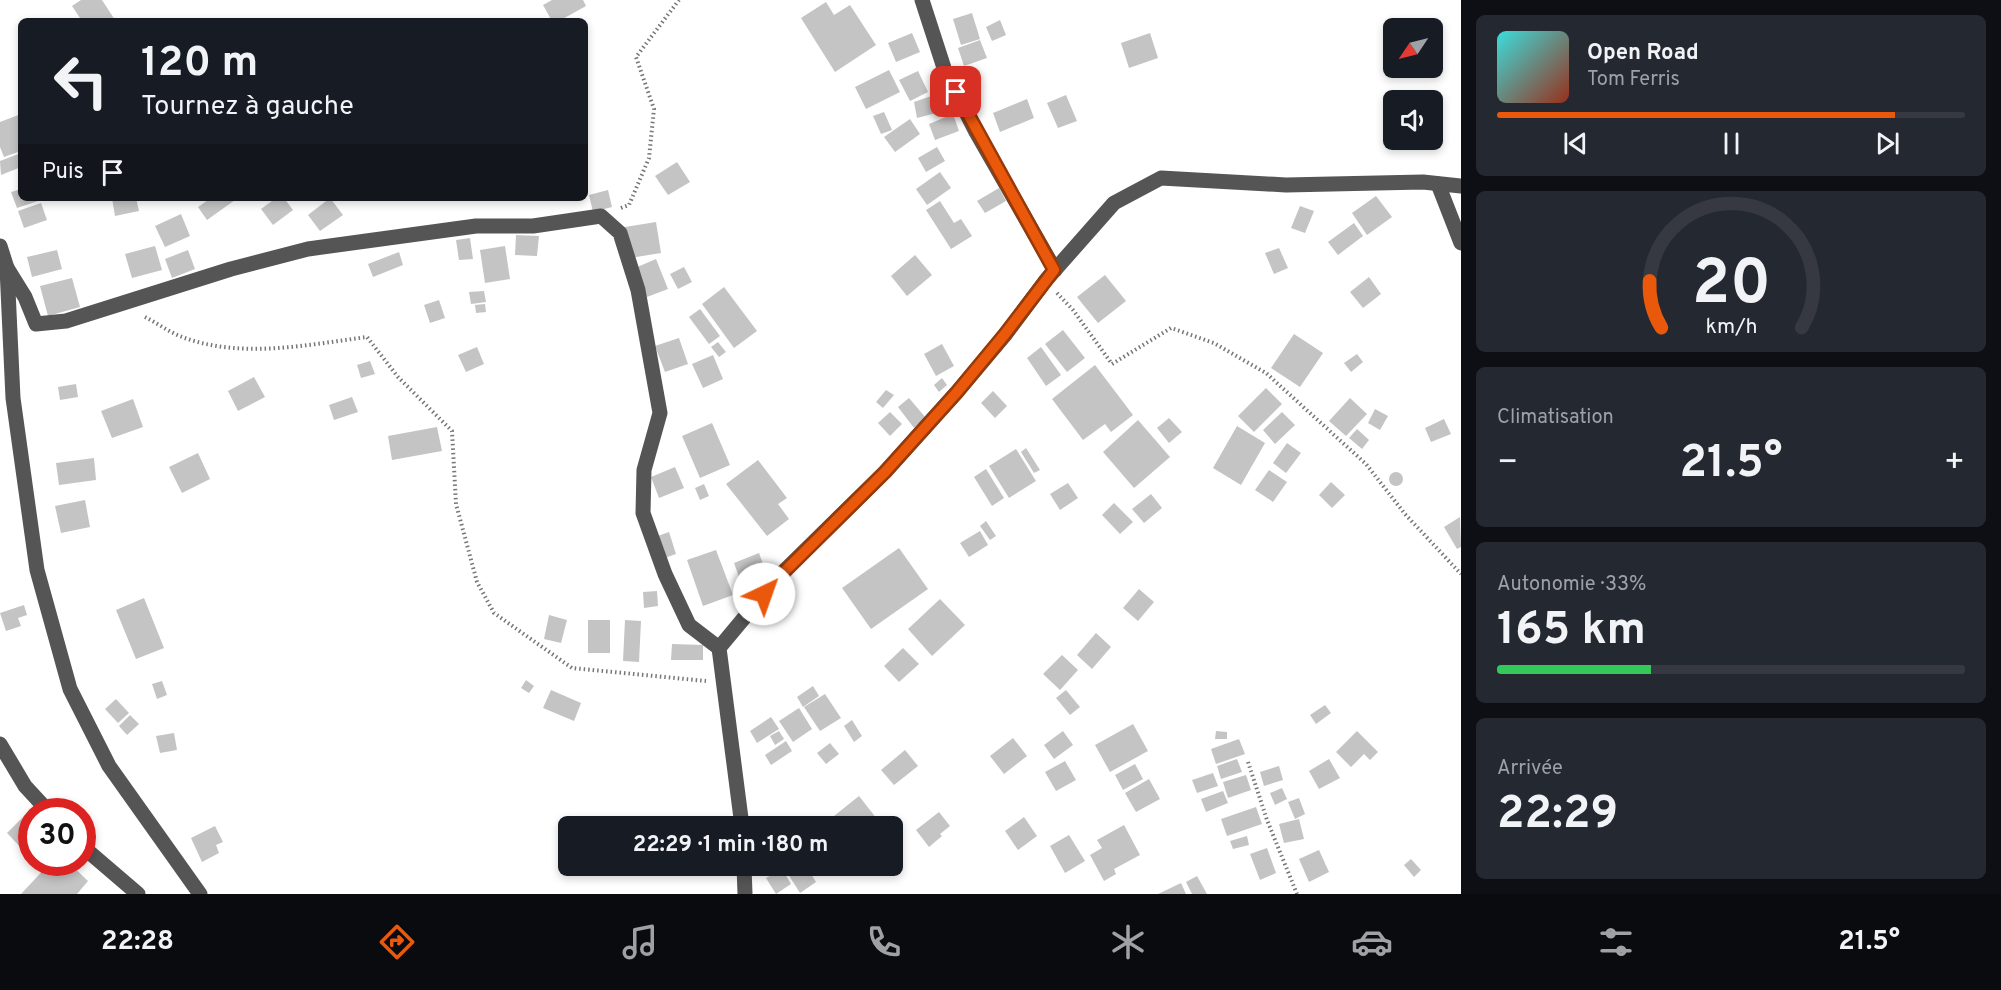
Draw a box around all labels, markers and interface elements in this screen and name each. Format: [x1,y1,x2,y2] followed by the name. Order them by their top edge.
[1383,18,1443,78] north arrow
[1383,18,1443,150] map controls
[141,38,258,91] text: 120 m
[1587,40,1699,67] text: Open Road
[42,42,120,120] icon: left
[930,66,981,117] pin
[1587,67,1680,93] text: Tom Ferris
[939,75,972,108] icon: arrive
[141,90,354,124] text: Tournez à gauche
[1383,90,1443,150] button: sound
[1559,127,1592,160] icon: previous
[1715,127,1748,160] icon: pause
[1871,127,1904,160] icon: next
[96,156,129,189] icon: arrive
[42,159,84,186] text: Puis
[1691,247,1771,326] text: 20
[1705,315,1757,342] text: km/h
[1497,405,1614,431] text: Climatisation
[1680,436,1782,493] text: 21.5°
[1497,443,1518,485] text: −
[1944,443,1965,485] text: +
[732,562,796,626] position arrow
[1497,572,1646,598] text: Autonomie · 33%
[1497,603,1646,660] text: 165 km
[1497,756,1563,782] text: Arrivée
[1497,787,1618,844] text: 22:29
[18,798,96,876] speed limit sign: 30
[633,832,828,859] text: 22:29 · 1 min · 180 m
[376,921,418,963] icon: directions
[619,921,661,963] icon: music
[863,921,905,963] icon: phone
[1107,921,1149,963] icon: climate
[1351,921,1393,963] icon: car
[1595,921,1637,963] icon: filters
[101,925,174,959] text: 22:28
[1838,925,1900,959] text: 21.5°

